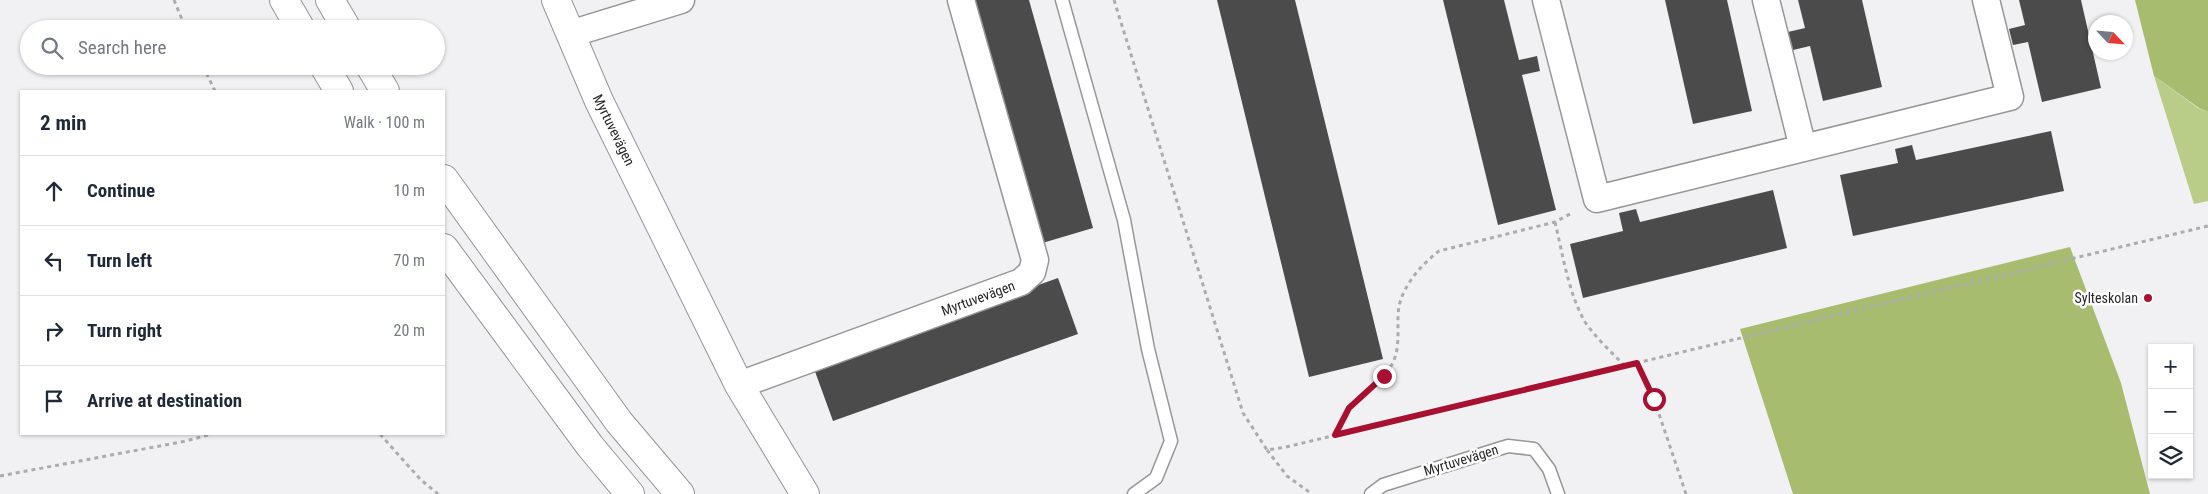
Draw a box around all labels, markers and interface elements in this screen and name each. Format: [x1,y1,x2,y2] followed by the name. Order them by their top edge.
[2088,15,2133,60] north arrow
[20,20,445,75] search box
[38,34,66,62] icon: search
[78,36,166,59] text: Search here
[590,92,638,168] street label: Myrtuvevägen
[40,111,87,135] text: 2 min
[344,113,425,132] text: Walk · 100 m
[40,177,68,205] icon: ahead
[87,179,155,202] text: Continue
[393,181,425,200] text: 10 m
[40,247,68,275] icon: left
[87,249,152,272] text: Turn left
[393,251,425,270] text: 70 m
[939,277,1017,319] street label: Myrtuvevägen
[2075,290,2138,306] place label: Sylteskolan
[2142,292,2154,304] marker: Sylteskolan
[40,317,68,345] icon: right
[87,319,162,342] text: Turn right
[393,321,425,340] text: 20 m
[2148,344,2193,479] map controls
[2148,344,2193,389] button: +
[1373,365,1396,388] route end
[40,387,68,415] icon: arrive
[1643,388,1666,411] route start
[87,389,242,412] text: Arrive at destination
[2148,389,2193,434] button: −
[2148,434,2193,479] button: layers
[1422,441,1500,479] street label: Myrtuvevägen

